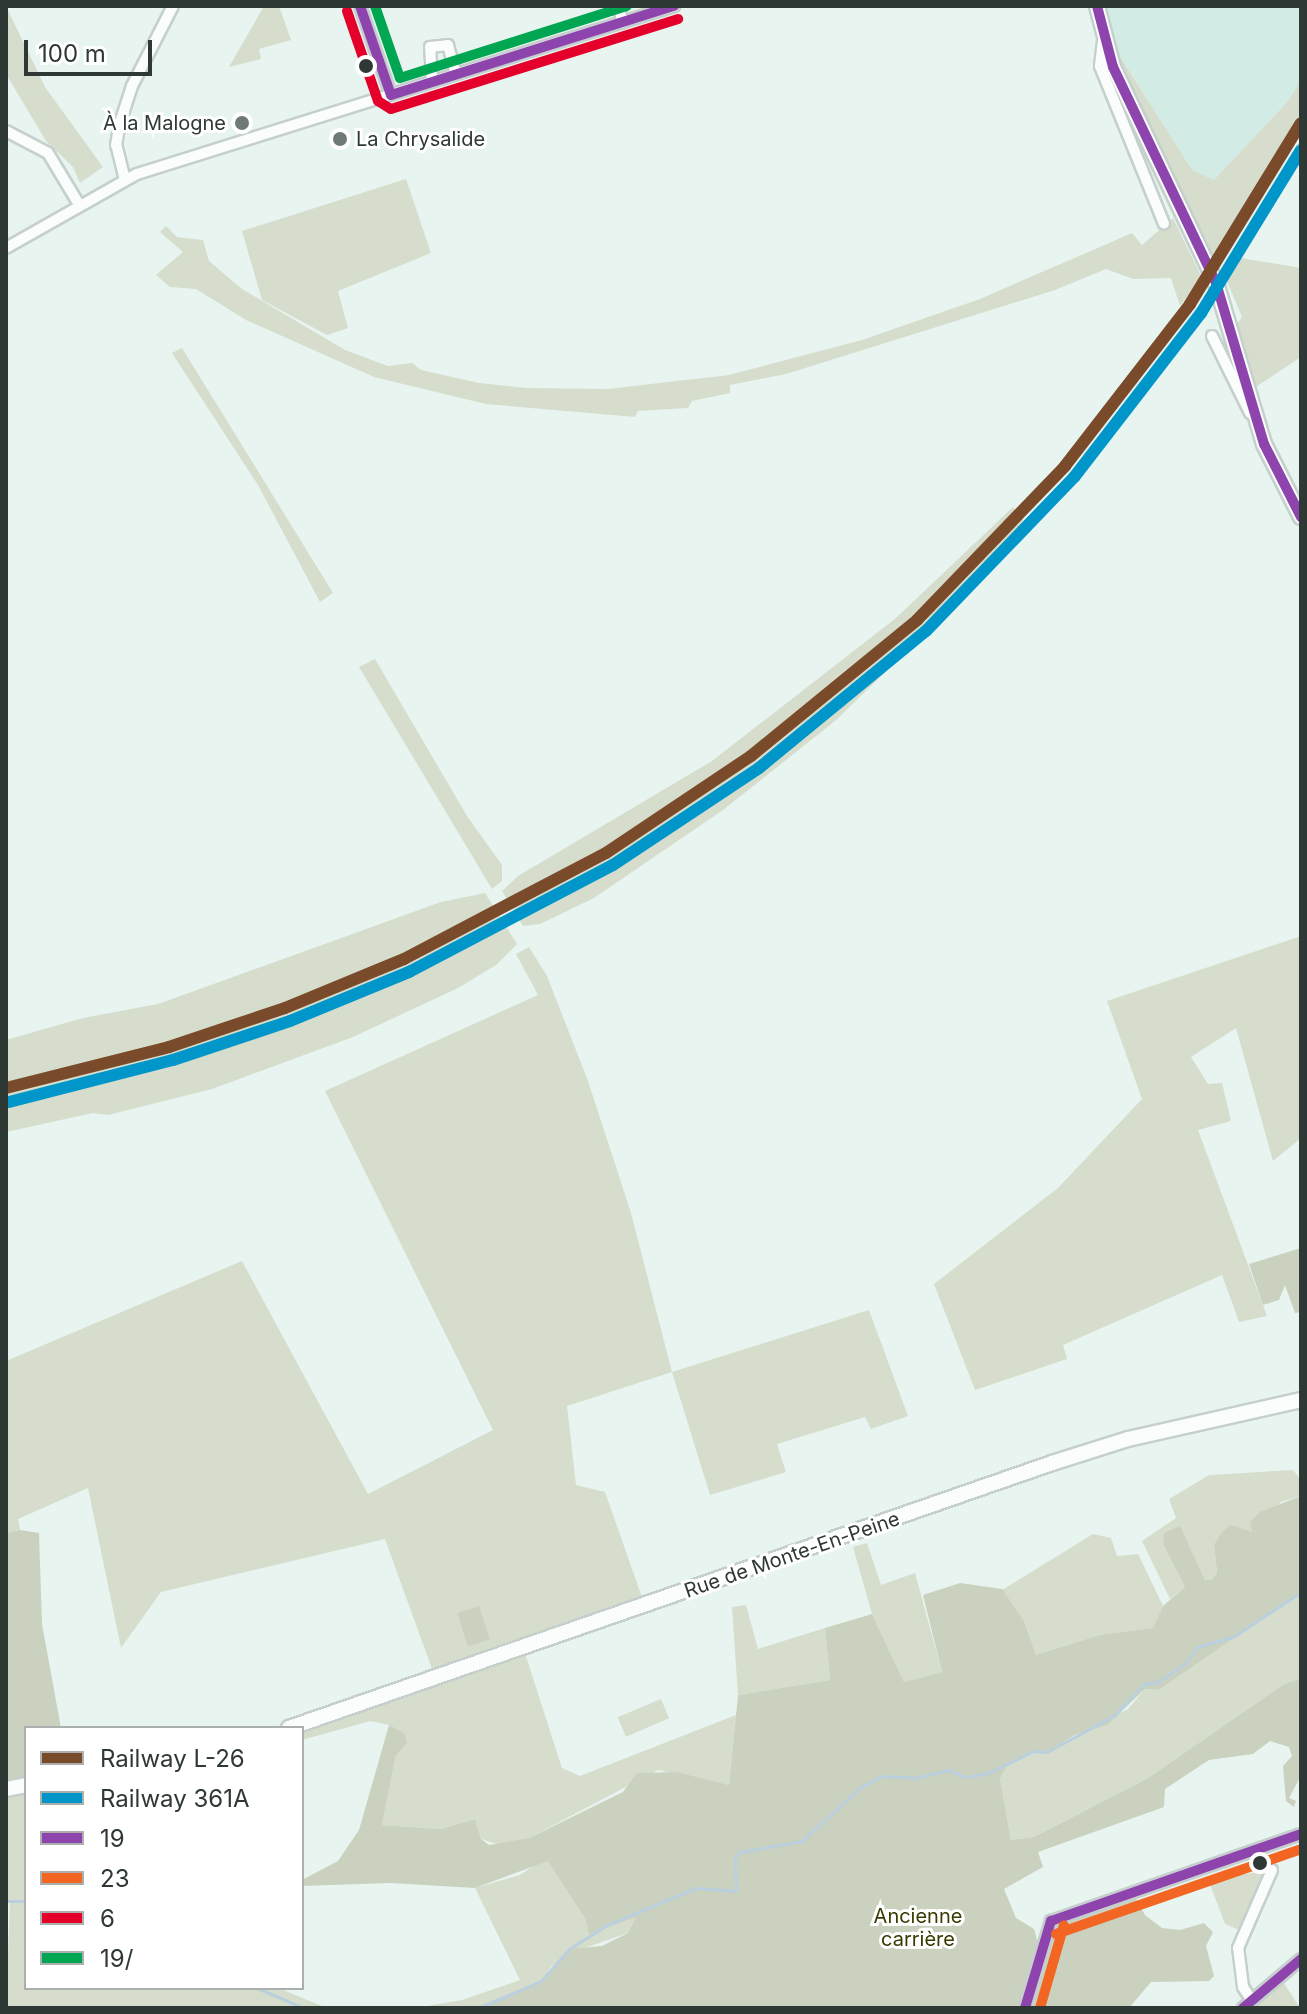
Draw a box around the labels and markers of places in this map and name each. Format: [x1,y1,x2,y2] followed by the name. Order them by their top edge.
[358,58,374,74] unlabelled marker
[103,111,226,135] place label: À la Malogne
[233,114,251,132] marker: À la Malogne
[356,127,485,151] place label: La Chrysalide
[331,130,349,148] marker: La Chrysalide
[1252,1855,1268,1871] unlabelled marker

